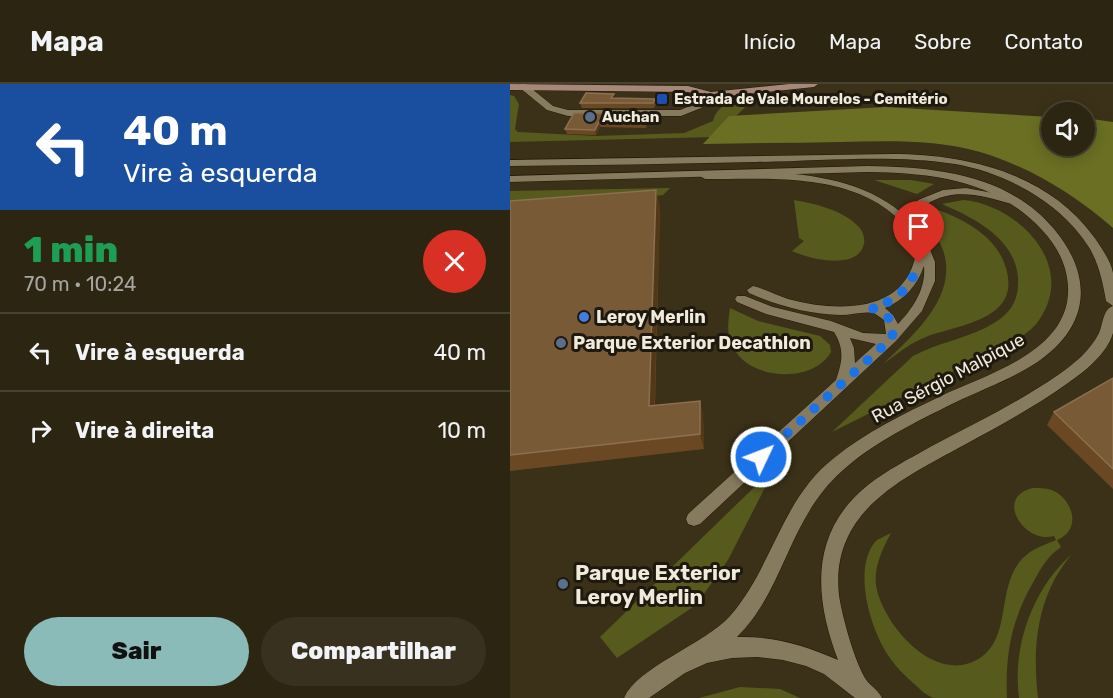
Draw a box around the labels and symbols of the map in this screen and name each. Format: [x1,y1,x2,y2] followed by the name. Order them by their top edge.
[674,90,948,108] place label: Estrada de Vale Mourelos - Cemitério
[655,92,669,106] marker: Estrada de Vale Mourelos - Cemitério
[602,108,659,126] place label: Auchan
[583,110,597,124] marker: Auchan
[893,201,944,263] pin
[596,306,706,328] place label: Leroy Merlin
[577,310,591,324] marker: Leroy Merlin
[868,328,1028,428] street label: Rua Sérgio Malpique
[573,332,811,354] place label: Parque Exterior Decathlon
[554,336,568,350] marker: Parque Exterior Decathlon
[729,425,793,489] position arrow
[575,560,741,609] place label: Parque Exterior Leroy Merlin
[556,577,570,591] marker: Parque Exterior Leroy Merlin

